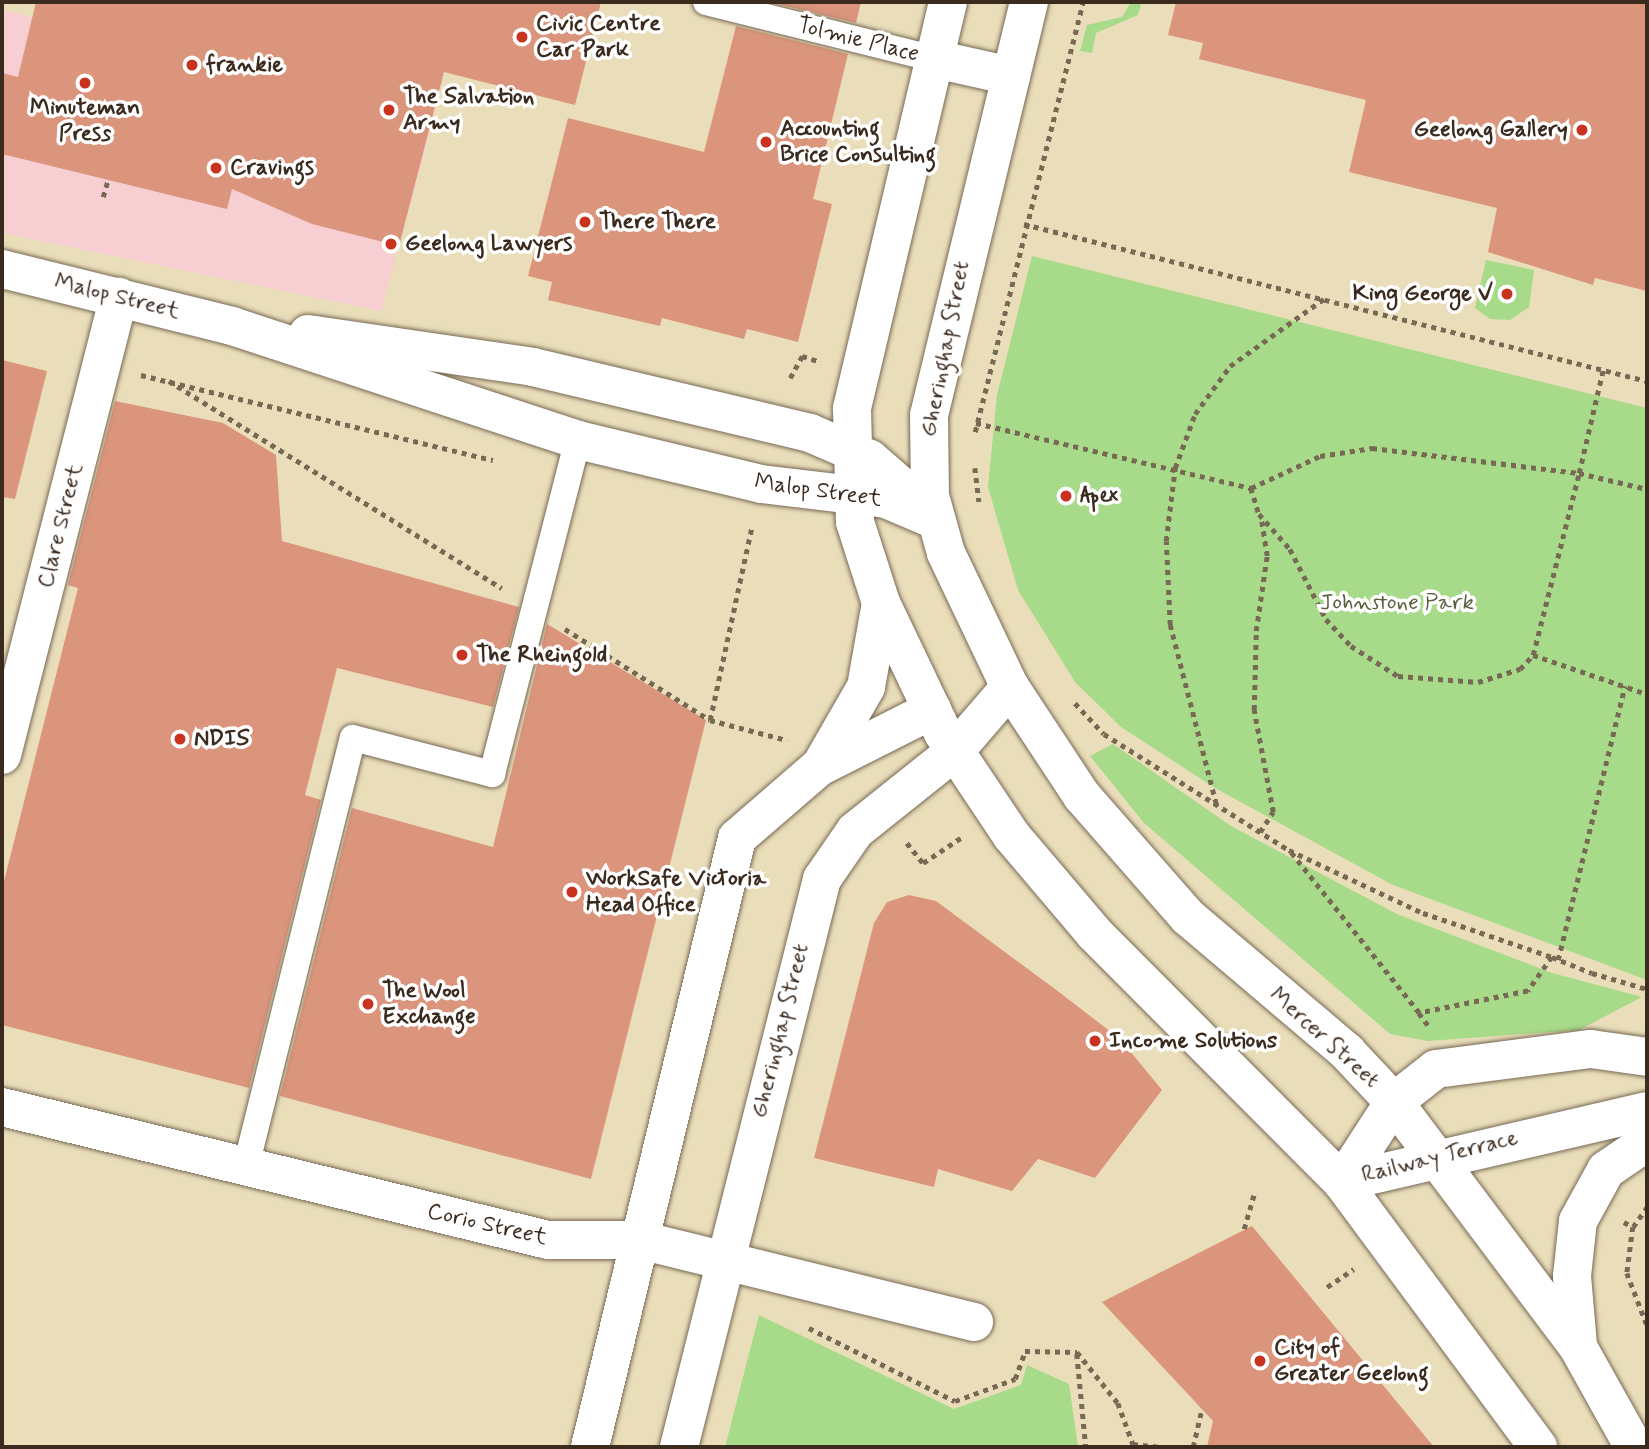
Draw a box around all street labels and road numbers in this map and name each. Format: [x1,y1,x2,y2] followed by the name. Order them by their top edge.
[794,12,922,68] street label: Tolmie Place
[915,257,977,441] street label: Gheringhap Street
[52,268,182,326] street label: Malop Street
[32,461,90,591] street label: Clare Street
[753,468,883,514] street label: Malop Street
[746,939,816,1123] street label: Gheringhap Street
[1262,980,1386,1096] street label: Mercer Street
[1361,1125,1519,1189] street label: Railway Terrace
[424,1198,550,1252] street label: Corio Street

